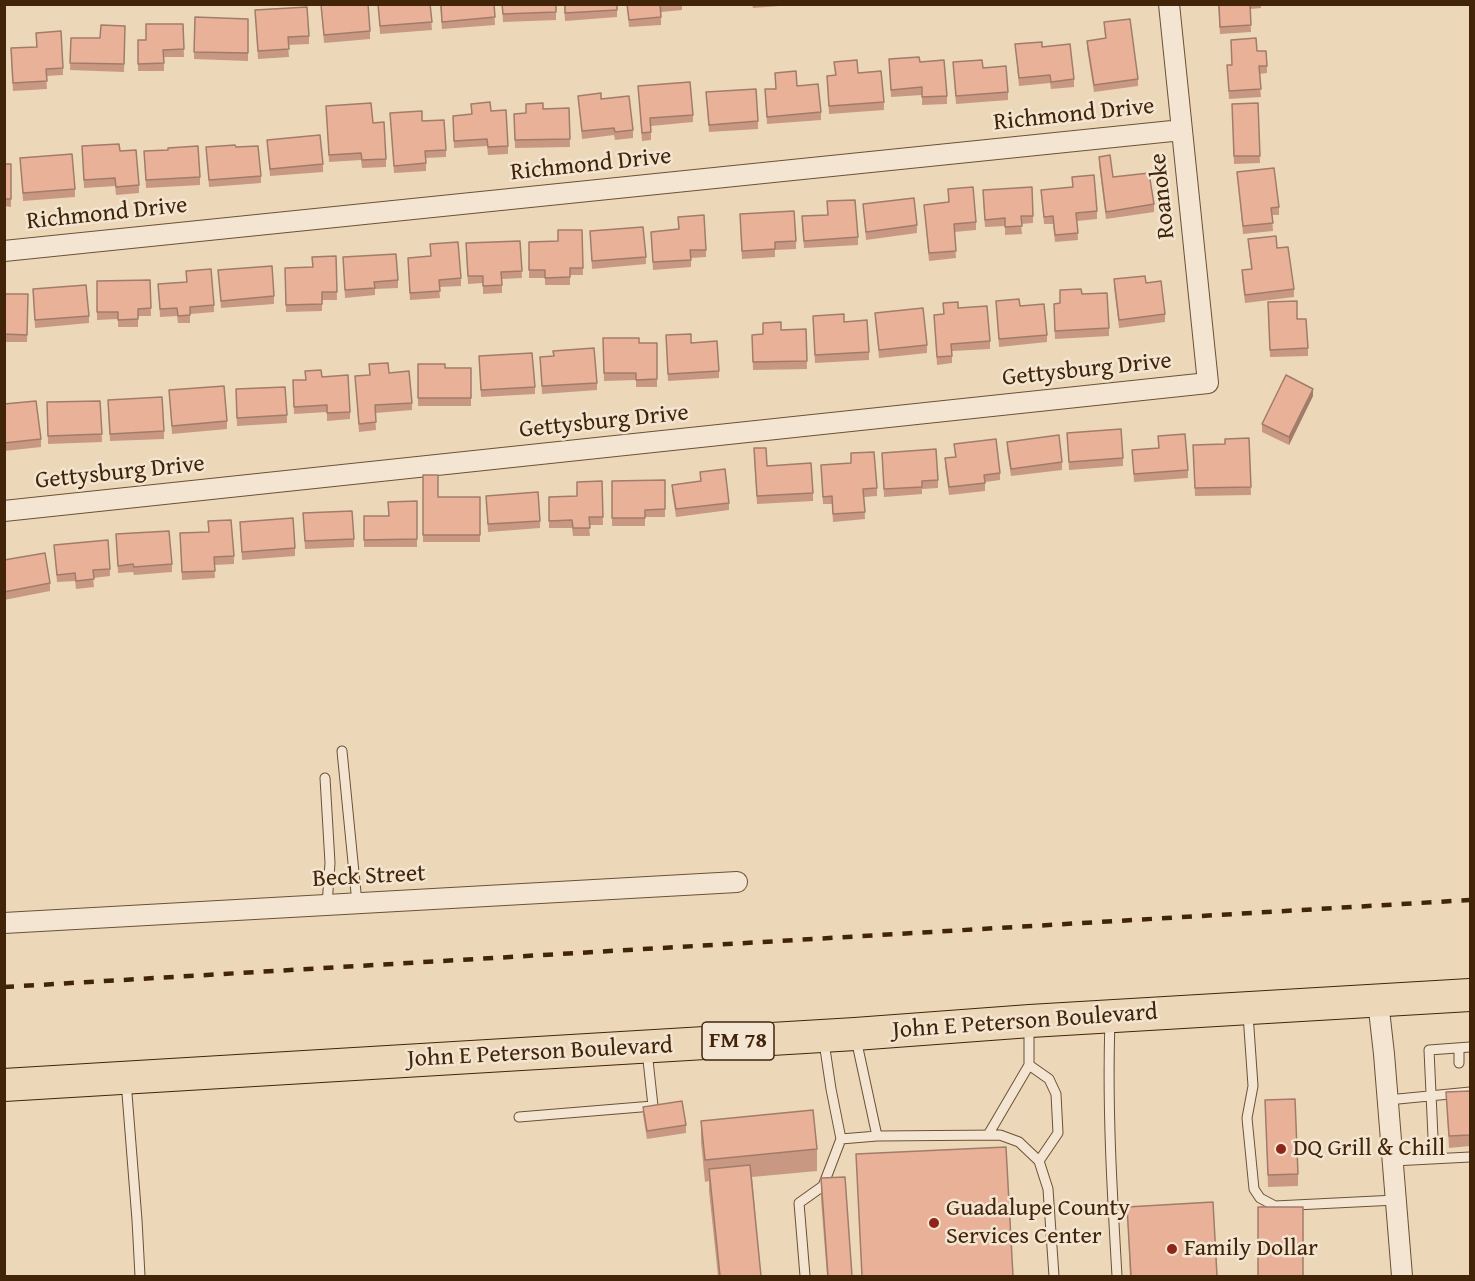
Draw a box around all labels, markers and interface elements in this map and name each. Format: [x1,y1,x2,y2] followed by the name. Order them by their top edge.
[992,92,1156,138] street label: Richmond Drive
[509,142,673,188] street label: Richmond Drive
[1144,152,1182,240] street label: Roanoke
[25,191,189,237] street label: Richmond Drive
[1001,347,1173,393] street label: Gettysburg Drive
[518,399,690,445] street label: Gettysburg Drive
[34,450,206,496] street label: Gettysburg Drive
[312,860,426,894] street label: Beck Street
[891,998,1159,1046] street label: John E Peterson Boulevard
[702,1022,774,1060] road number: FM 78
[406,1032,674,1074] street label: John E Peterson Boulevard
[1293,1135,1445,1163] place label: DQ Grill & Chill
[1274,1142,1288,1156] marker: DQ Grill & Chill
[946,1195,1130,1251] place label: Guadalupe County Services Center
[927,1216,941,1230] marker: Guadalupe County Services Center
[1184,1235,1318,1263] place label: Family Dollar
[1165,1242,1179,1256] marker: Family Dollar

